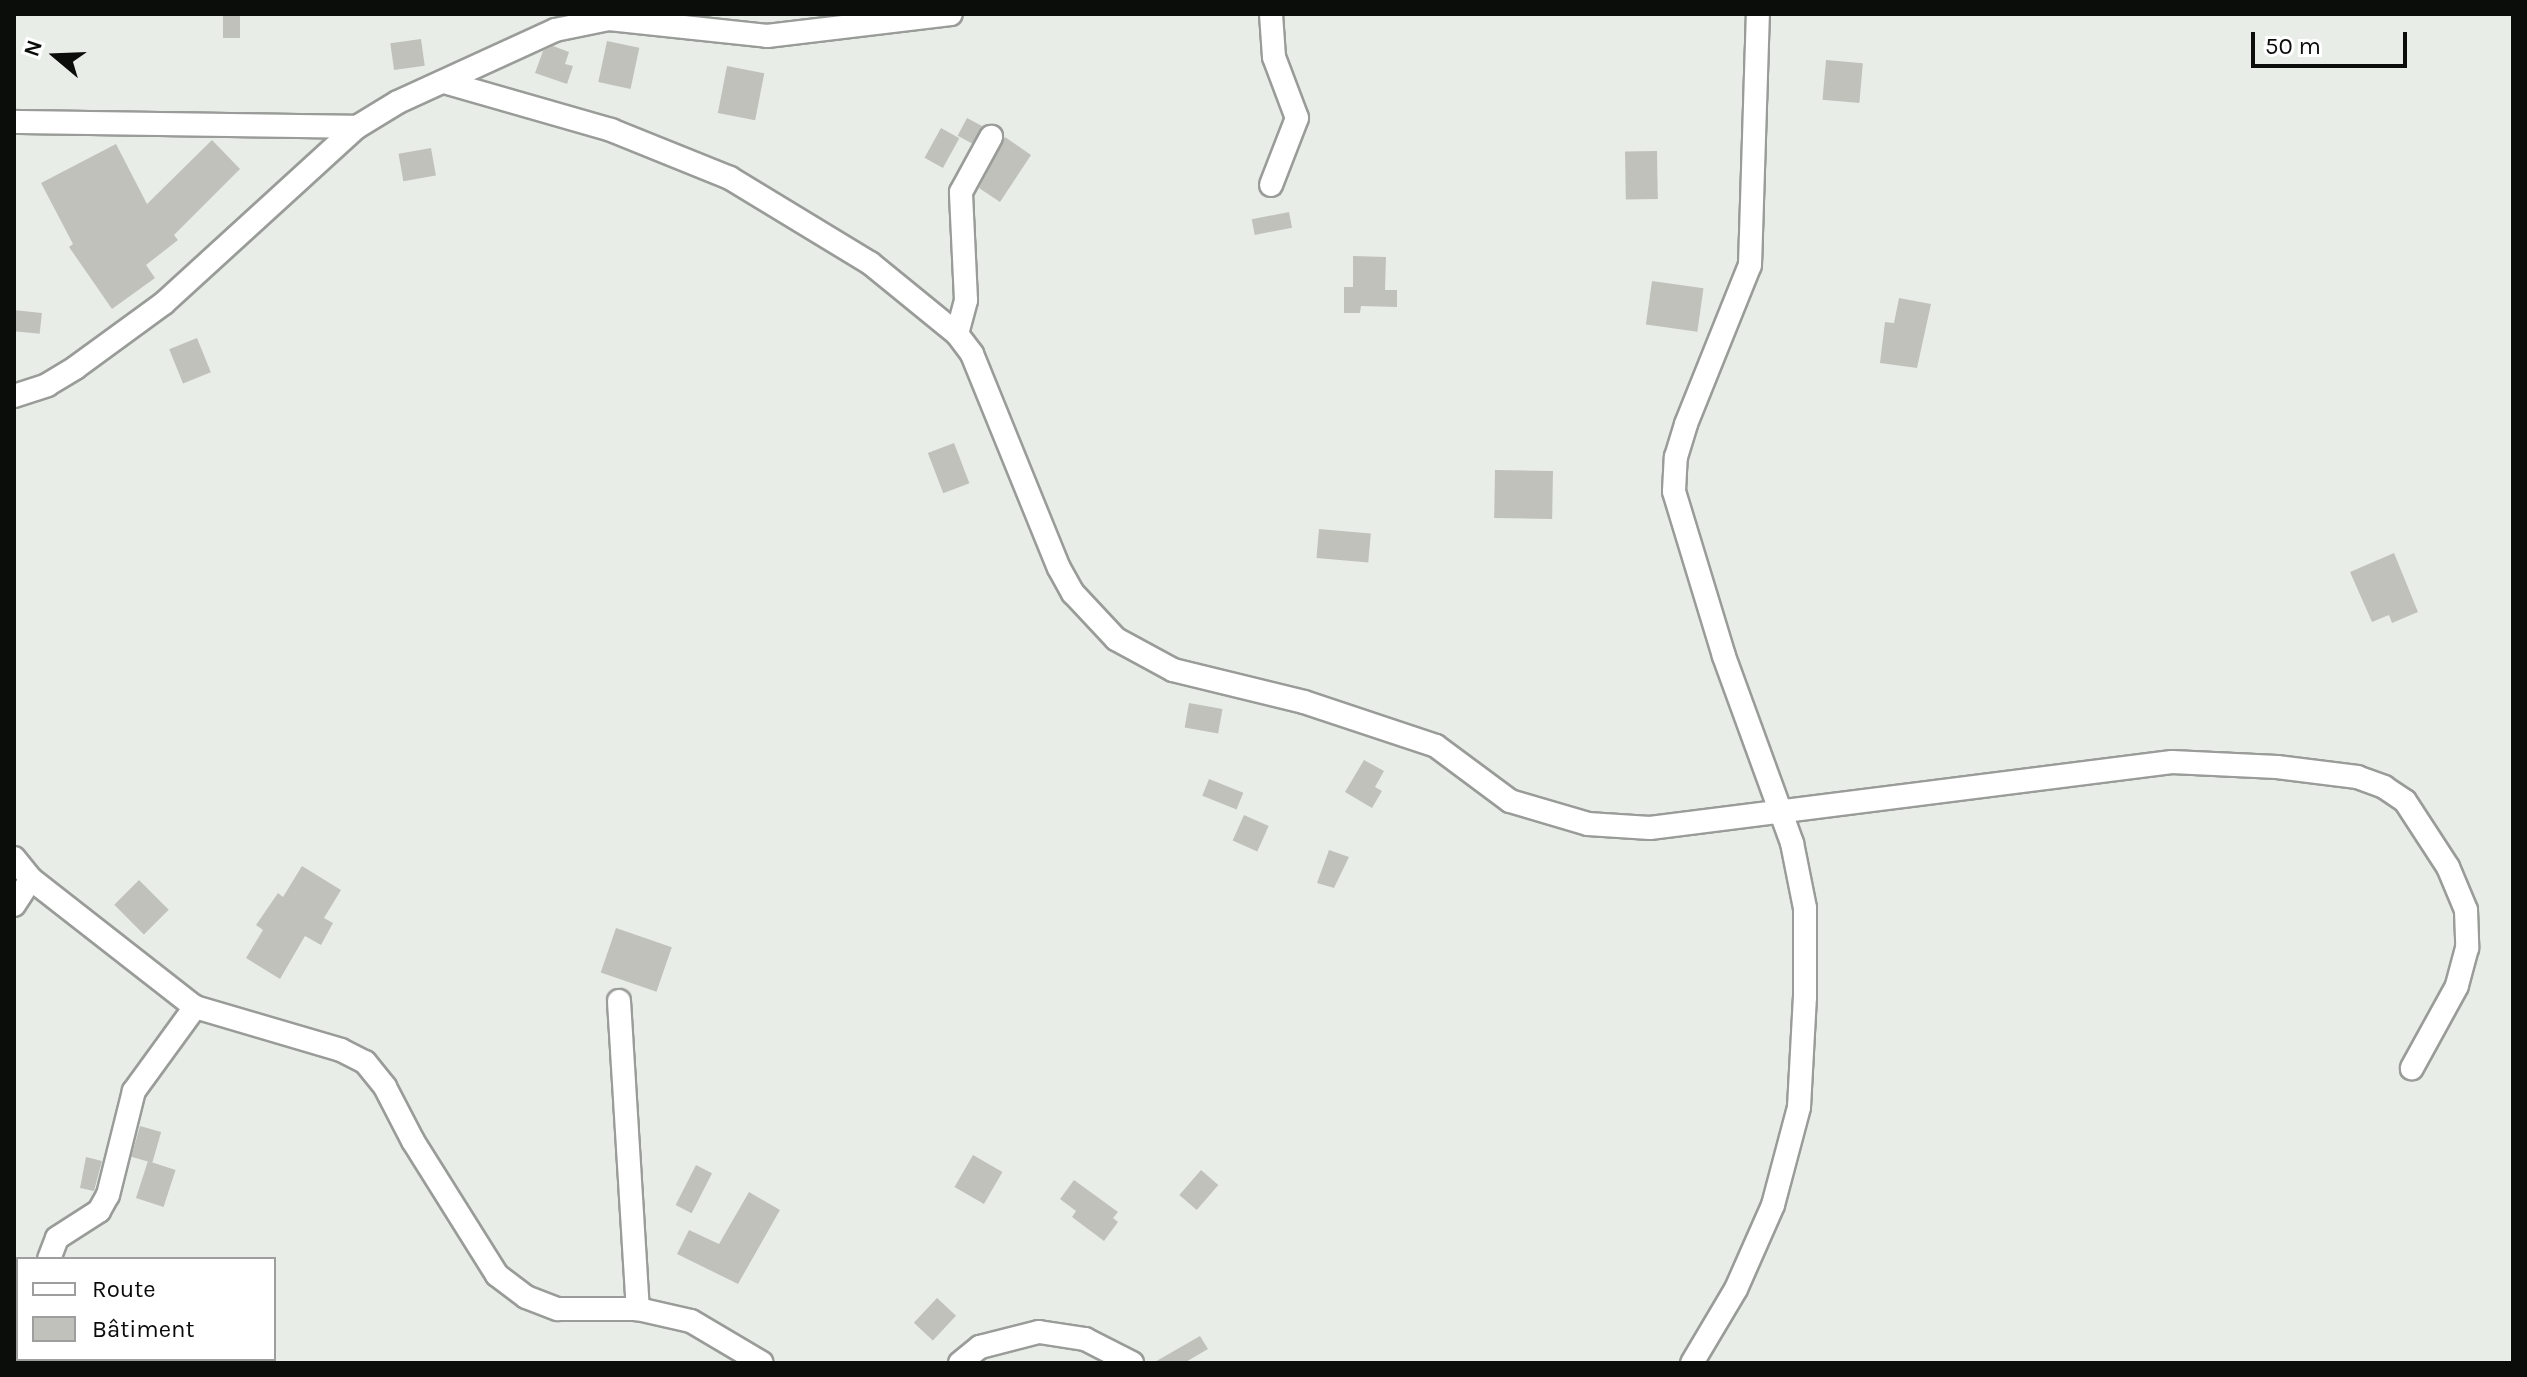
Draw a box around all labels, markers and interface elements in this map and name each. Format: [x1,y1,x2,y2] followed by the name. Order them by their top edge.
[16,16,96,96] north arrow
[2255,16,2411,66] scale bar
[2265,32,2321,60] text: 50 m
[18,36,48,60] text: N
[16,1257,276,1361] legend
[92,1275,156,1303] text: Route
[92,1315,195,1343] text: Bâtiment

